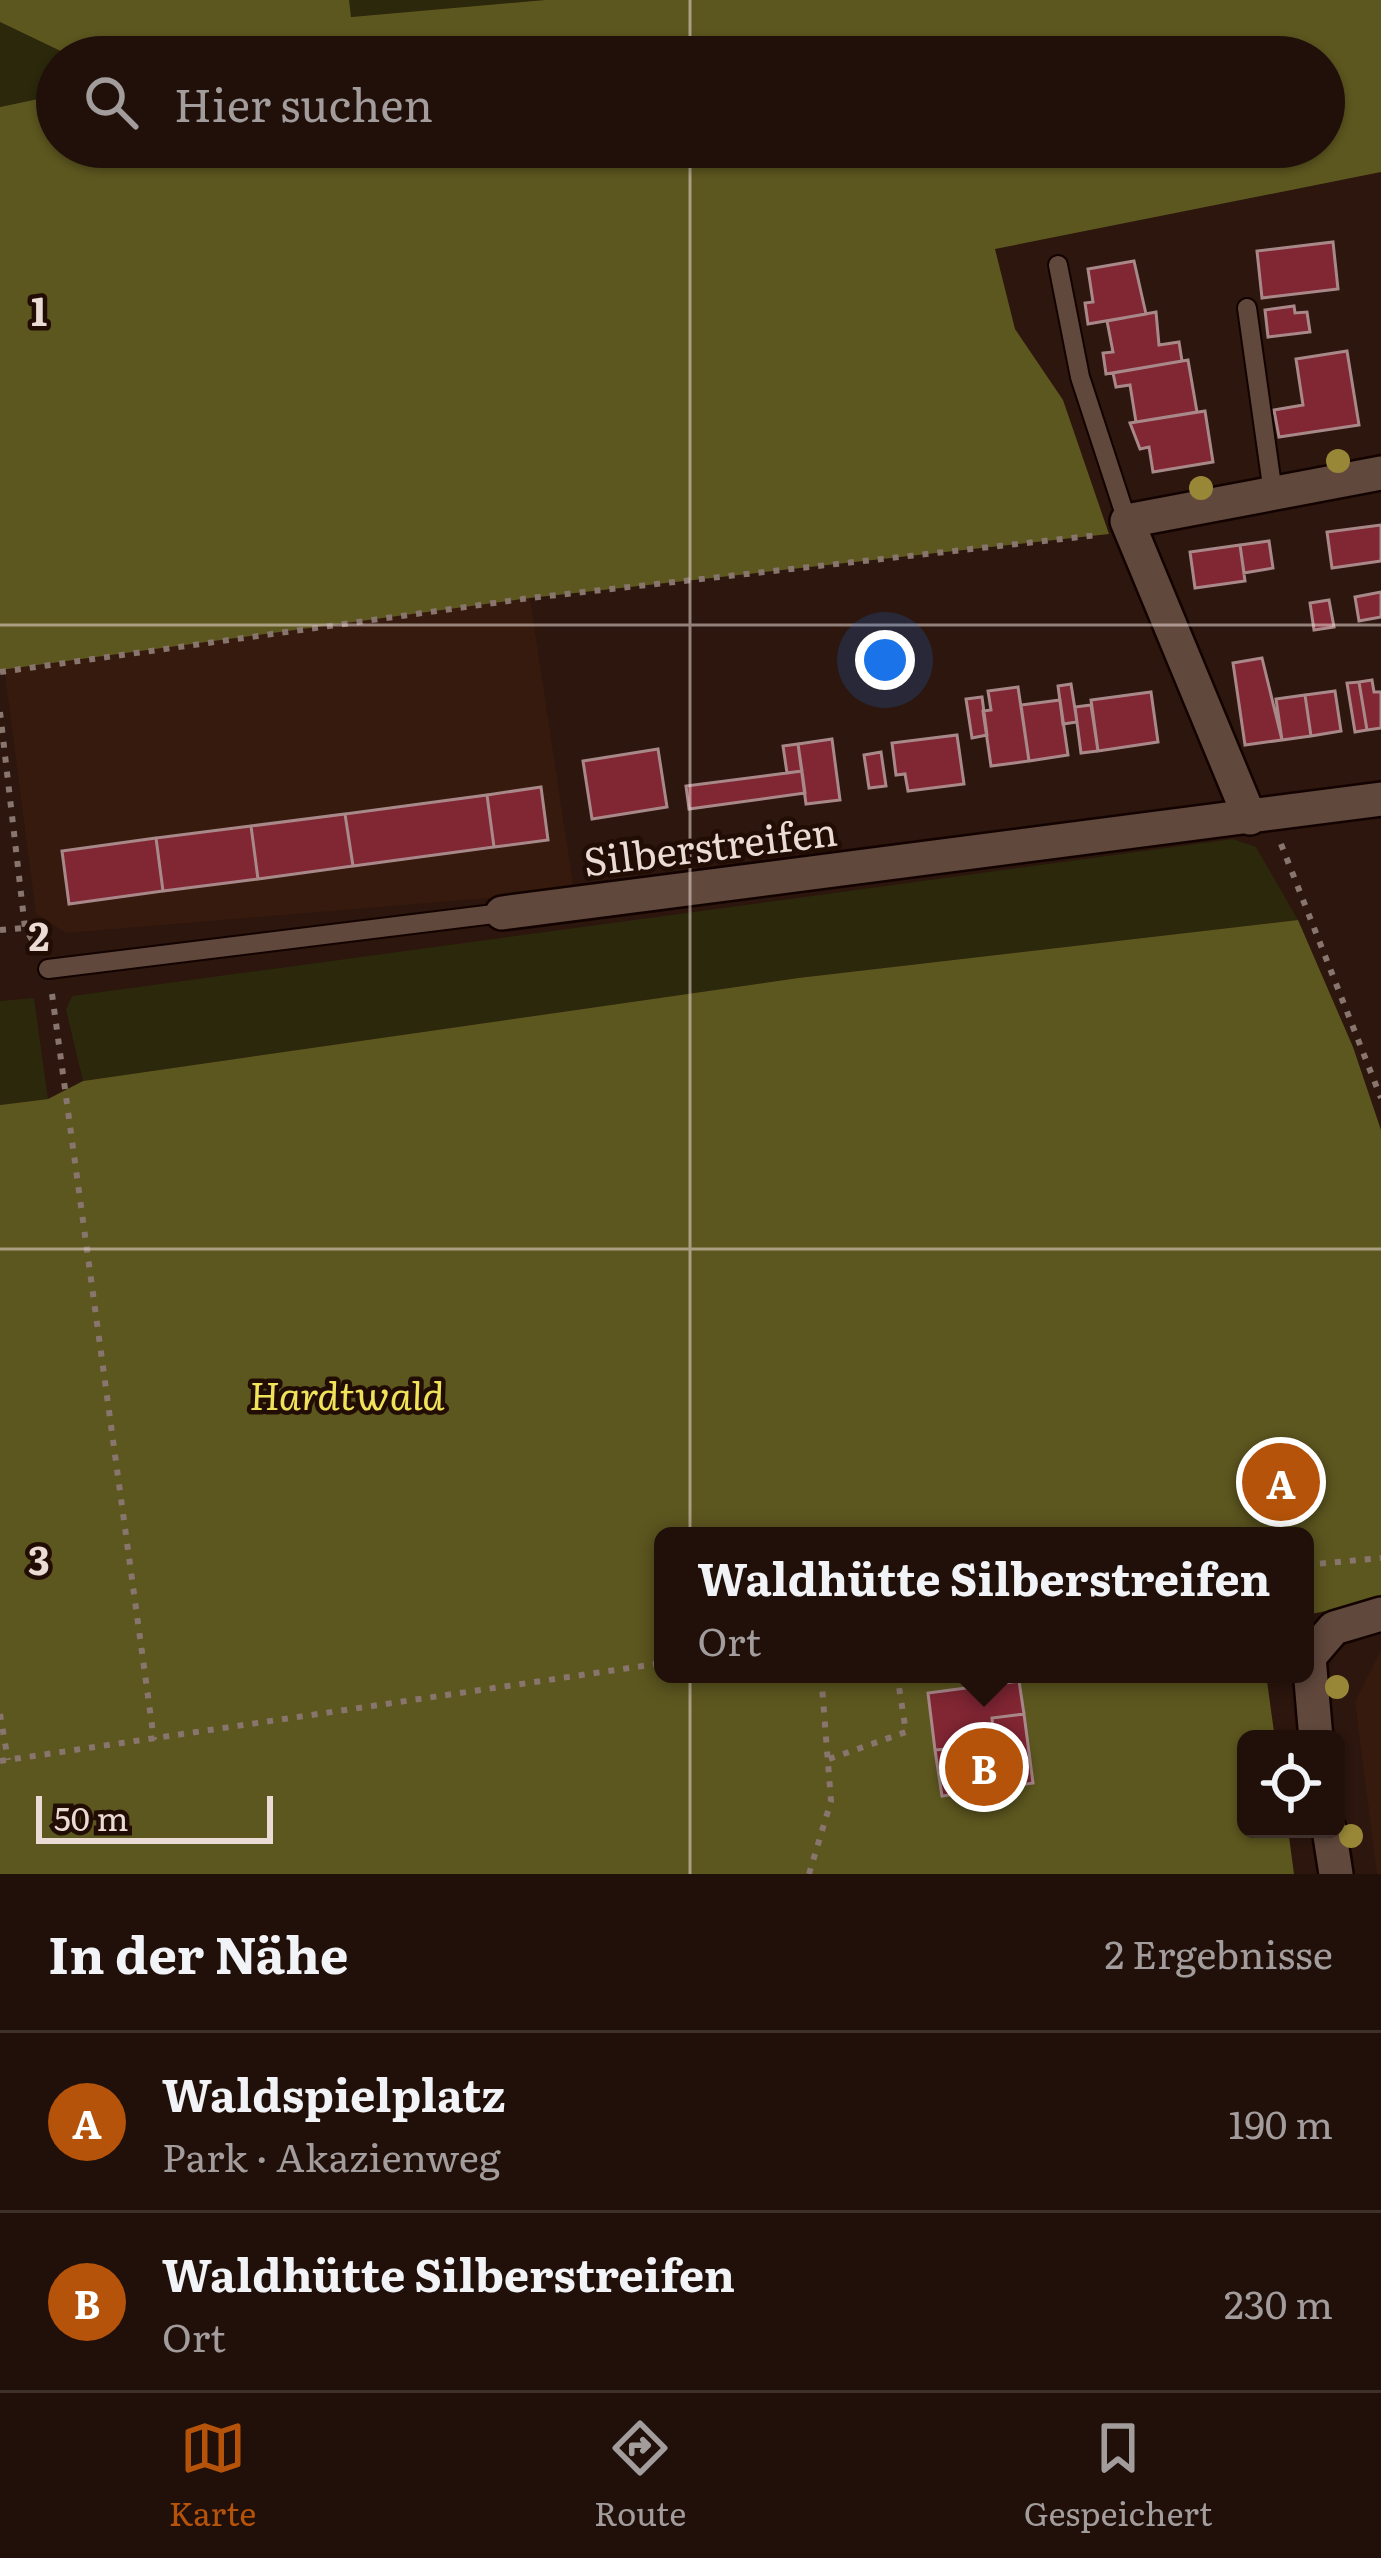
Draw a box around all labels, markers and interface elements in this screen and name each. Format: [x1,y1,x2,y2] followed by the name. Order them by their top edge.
[36,36,1345,168] search box
[78,69,144,135] icon: search
[174,69,433,136] text: Hier suchen
[31,280,47,338] text: 1
[855,630,915,690] your location
[580,800,840,888] street label: Silberstreifen
[29,905,49,963] text: 2
[249,1364,445,1422] park label: Hardtwald
[1242,1437,1320,1527] pin: A
[654,1527,1314,1683] popup
[28,1529,50,1587] text: 3
[697,1543,1271,1610] text: Waldhütte Silberstreifen
[697,1610,761,1668] text: Ort
[945,1722,1023,1812] pin: B
[1237,1730,1345,1838] map controls
[1237,1730,1345,1838] button: locate
[36,1790,273,1843] scale bar
[54,1792,128,1841] text: 50 m
[48,1914,349,1990] text: In der Nähe
[1104,1923,1333,1981] text: 2 Ergebnisse
[162,2059,506,2126] text: Waldspielplatz
[72,2093,102,2151] text: A
[1229,2093,1333,2151] text: 190 m
[162,2126,501,2184] text: Park · Akazienweg
[162,2239,735,2306] text: Waldhütte Silberstreifen
[74,2273,100,2331] text: B
[1224,2273,1333,2331] text: 230 m
[162,2306,226,2364] text: Ort
[169,2415,256,2536] tab: Karte
[594,2415,686,2536] tab: Route
[1024,2415,1212,2536] tab: Gespeichert

